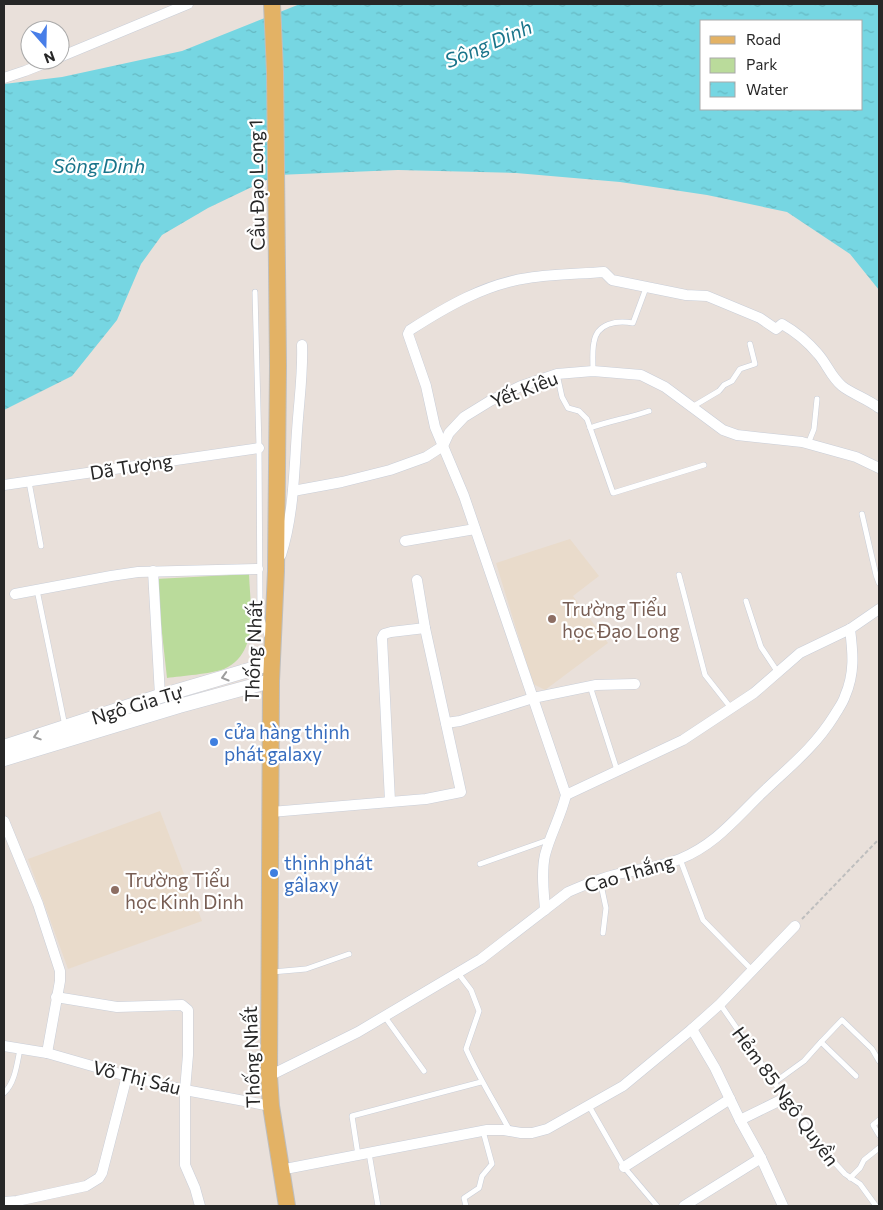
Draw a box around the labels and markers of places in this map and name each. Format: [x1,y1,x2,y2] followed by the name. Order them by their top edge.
[562,597,680,642] place label: Trường Tiểu học Đạo Long
[546,613,558,625] marker: Trường Tiểu học Đạo Long
[224,720,350,765] place label: cửa hàng thịnh phát galaxy
[208,736,220,748] marker: cửa hàng thịnh phát galaxy
[284,851,373,896] place label: thịnh phát gâlaxy
[268,867,280,879] marker: thịnh phát gâlaxy
[125,868,244,913] place label: Trường Tiểu học Kinh Dinh
[109,884,121,896] marker: Trường Tiểu học Kinh Dinh

